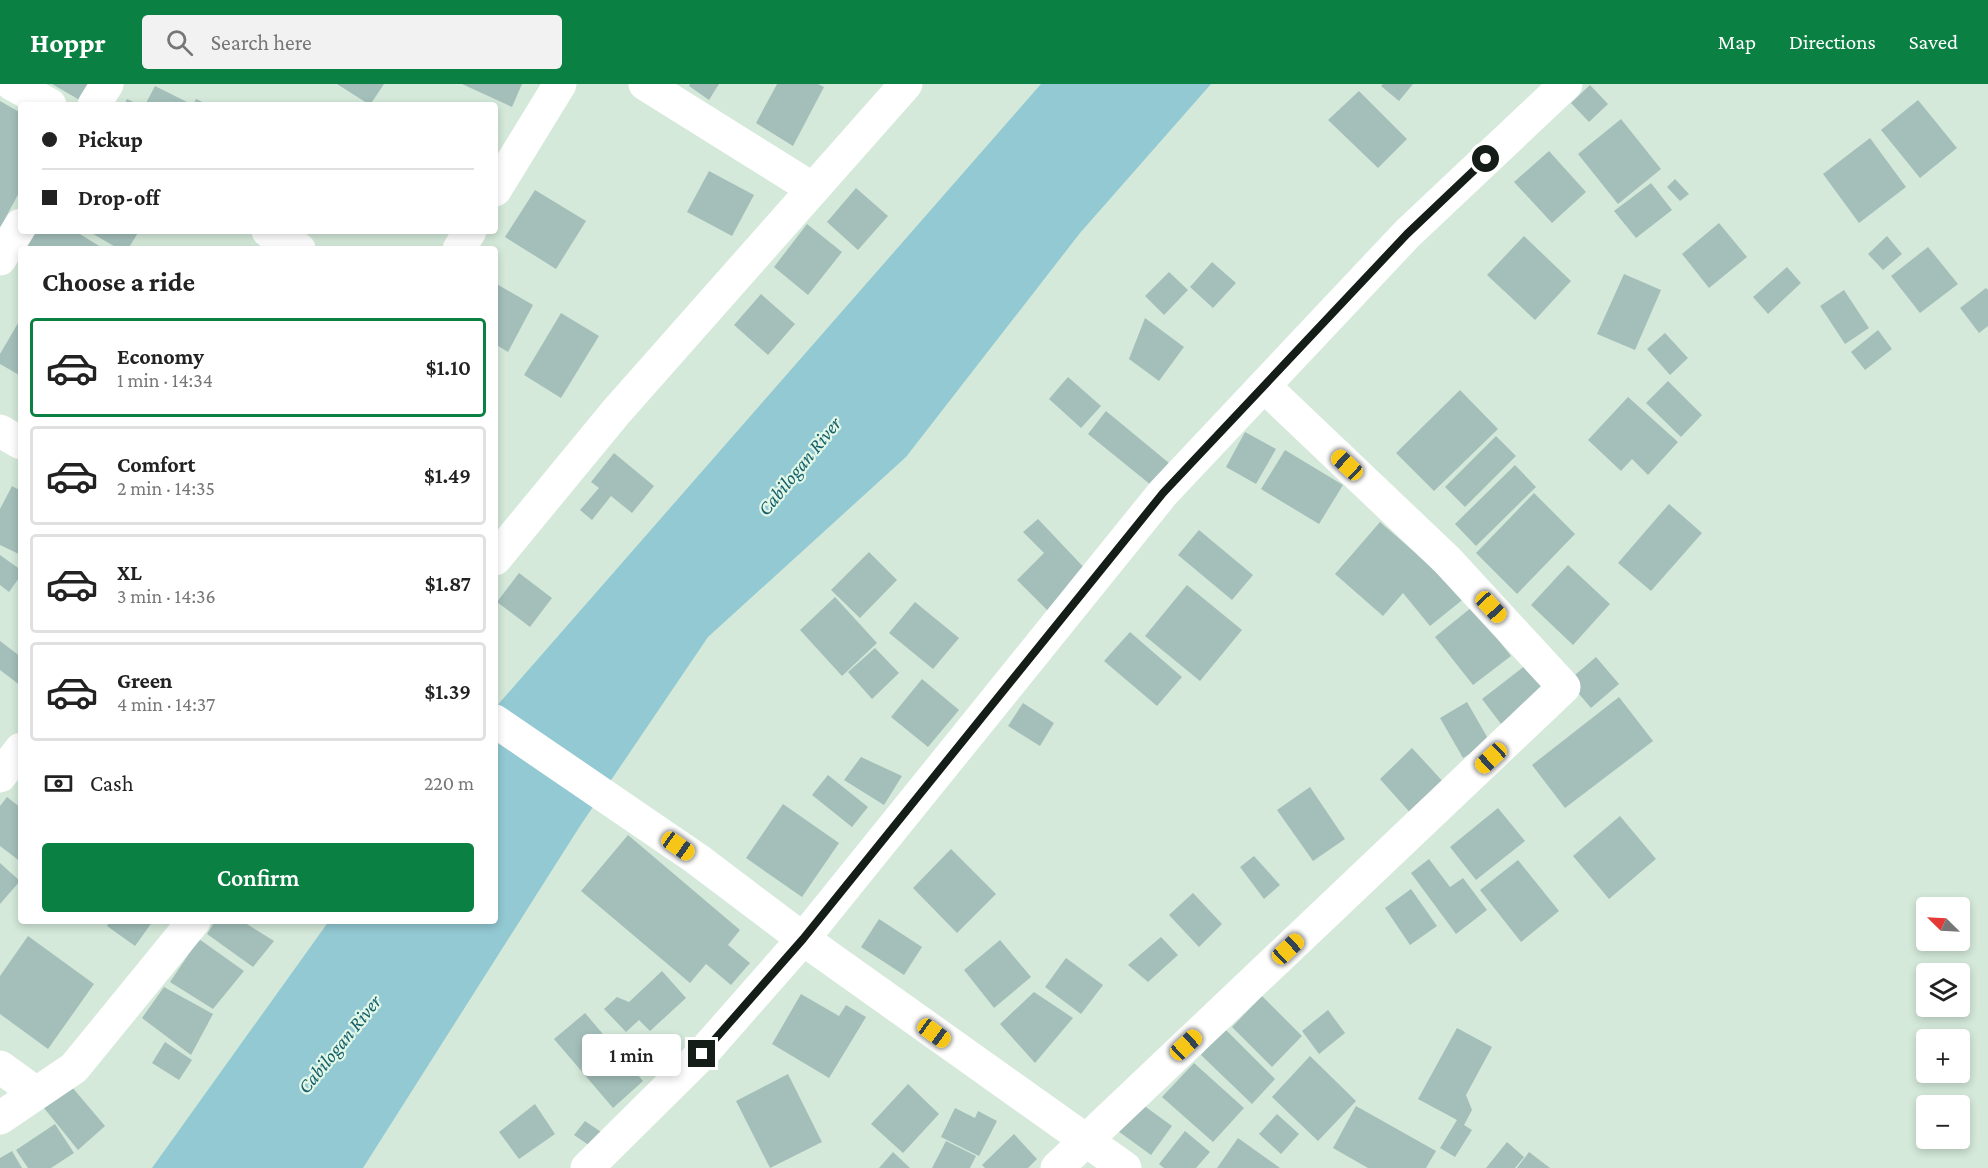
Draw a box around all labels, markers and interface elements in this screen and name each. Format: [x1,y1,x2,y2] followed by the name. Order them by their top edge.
[142,15,562,69] search box
[163,26,196,59] icon: search
[30,27,106,58] text: Hoppr
[211,30,312,55] text: Search here
[1718,30,1756,54] text: Map
[1789,30,1876,54] text: Directions
[1909,30,1958,54] text: Saved
[78,127,143,152] text: Pickup
[1472,145,1499,172] route start
[78,185,160,210] text: Drop-off
[42,267,195,297] text: Choose a ride
[45,341,99,395] icon: car
[117,344,204,369] text: Economy
[426,355,471,380] text: $1.10
[117,369,213,391] text: 1 min · 14:34
[753,412,847,520] water label: Cabilogan River
[1328,446,1366,484] car
[45,449,99,503] icon: car
[117,452,195,477] text: Comfort
[424,463,471,488] text: $1.49
[117,477,215,499] text: 2 min · 14:35
[45,557,99,611] icon: car
[117,560,142,585] text: XL
[425,571,471,596] text: $1.87
[117,585,216,607] text: 3 min · 14:36
[1472,588,1510,626] car
[45,665,99,719] icon: car
[117,668,173,693] text: Green
[424,679,471,704] text: $1.39
[117,693,215,715] text: 4 min · 14:37
[1472,739,1510,777] car
[42,767,75,800] icon: cash
[90,771,134,796] text: Cash
[424,772,474,794] text: 220 m
[658,828,698,864] car
[42,843,474,912] button: Confirm
[1916,897,1970,951] north arrow
[1916,897,1970,1149] map controls
[1269,930,1307,968] car
[1916,963,1970,1017] button: layers
[293,990,387,1098] water label: Cabilogan River
[914,1015,954,1051] car
[1167,1026,1205,1064] car
[1916,1029,1970,1083] button: +
[582,1033,681,1075] callout: 1 min
[688,1040,715,1067] route end
[609,1044,654,1066] text: 1 min
[1916,1095,1970,1149] button: −

